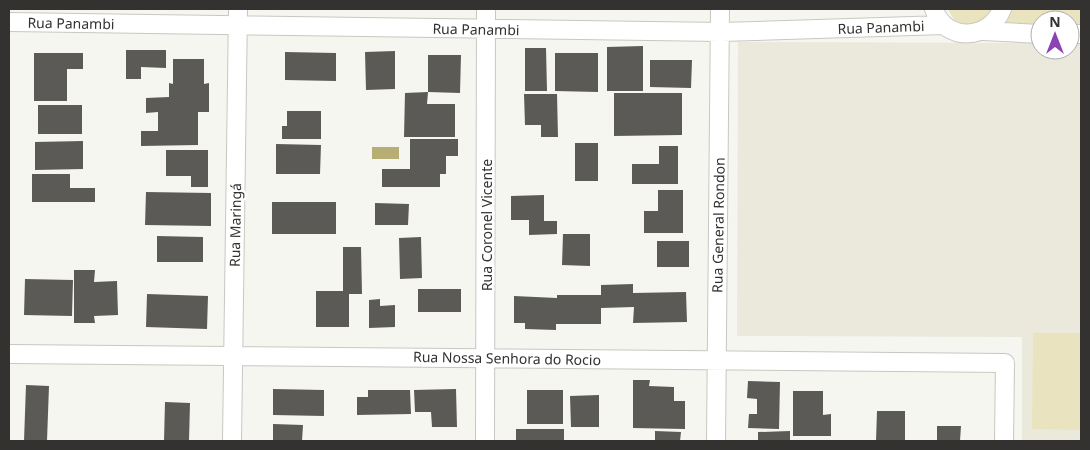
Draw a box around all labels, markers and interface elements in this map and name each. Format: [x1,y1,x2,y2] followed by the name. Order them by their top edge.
[1030,10,1080,60] north arrow
[1049,12,1061,31] text: N
[27,13,115,33] street label: Rua Panambi
[837,16,925,38] street label: Rua Panambi
[432,19,520,39] street label: Rua Panambi
[707,157,729,293] street label: Rua General Rondon
[477,159,496,291] street label: Rua Coronel Vicente
[225,183,245,267] street label: Rua Maringá
[413,347,601,369] street label: Rua Nossa Senhora do Rocio

